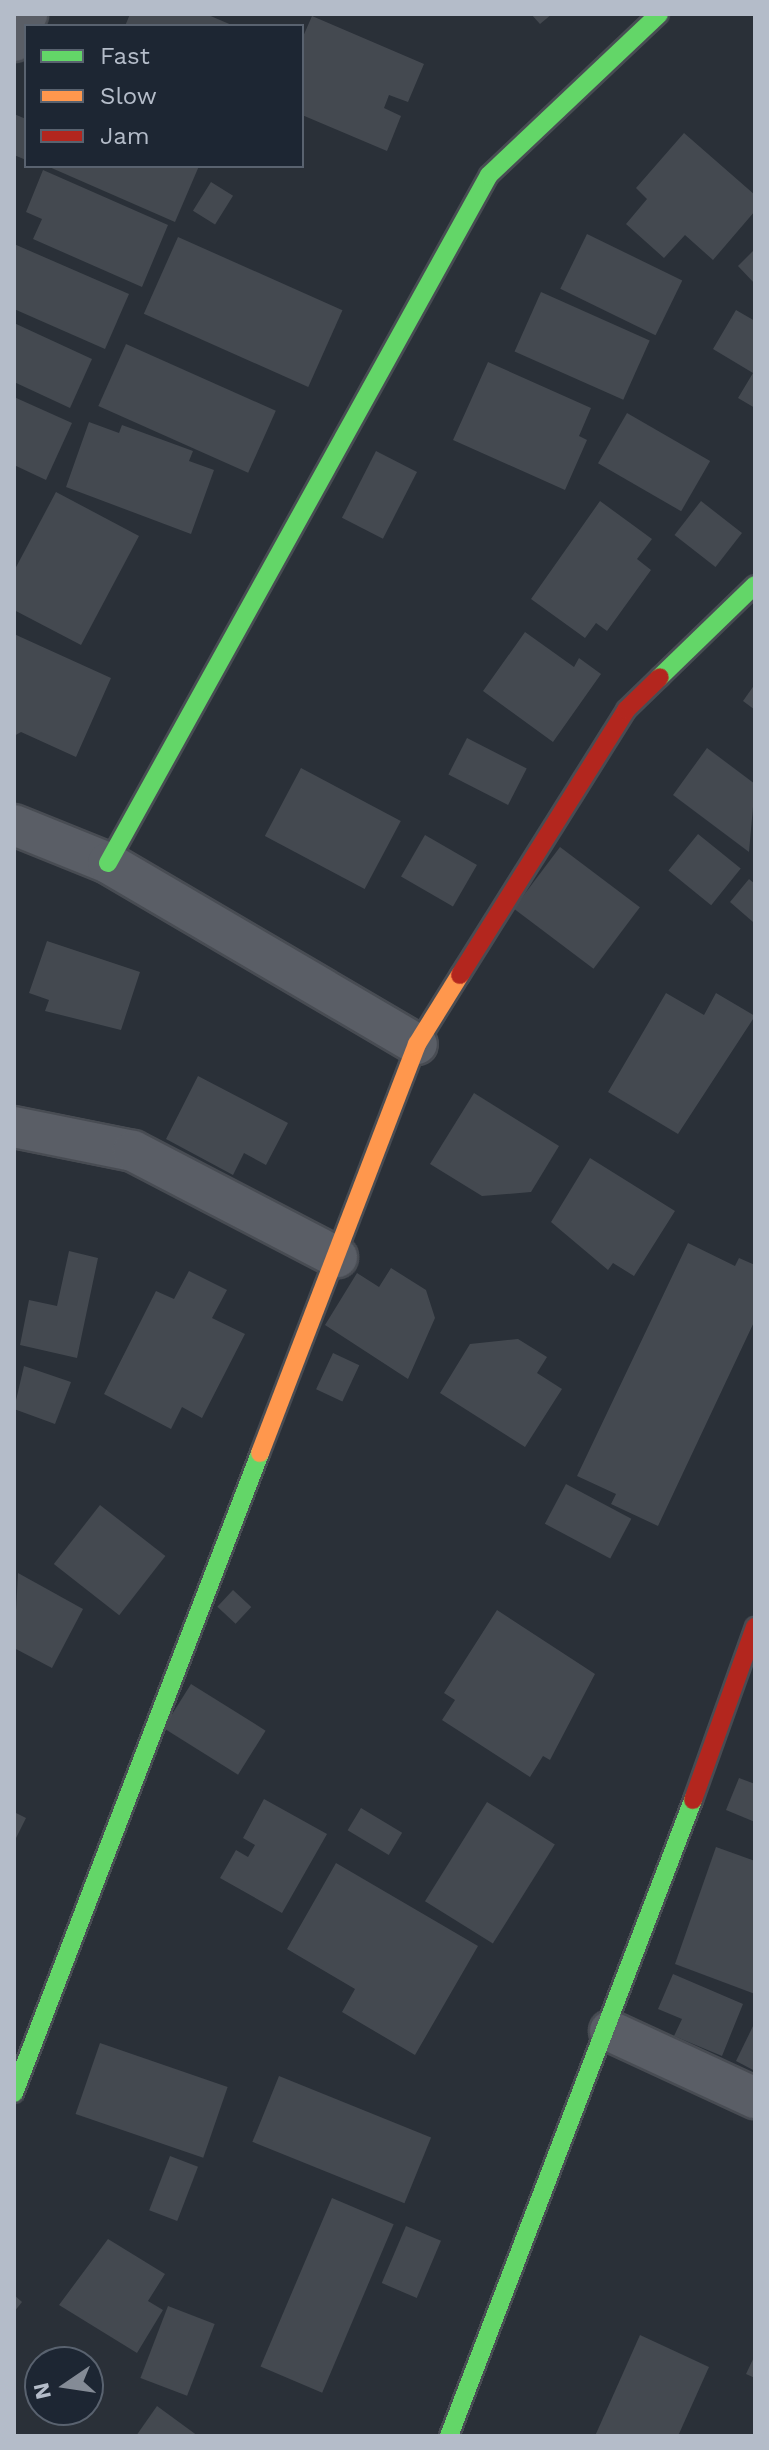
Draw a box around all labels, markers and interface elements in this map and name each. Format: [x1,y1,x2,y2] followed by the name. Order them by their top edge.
[24,24,304,168] legend
[100,42,150,70] text: Fast
[100,82,157,110] text: Slow
[100,122,150,150] text: Jam
[24,2346,104,2426] north arrow
[28,2380,56,2402] text: N

